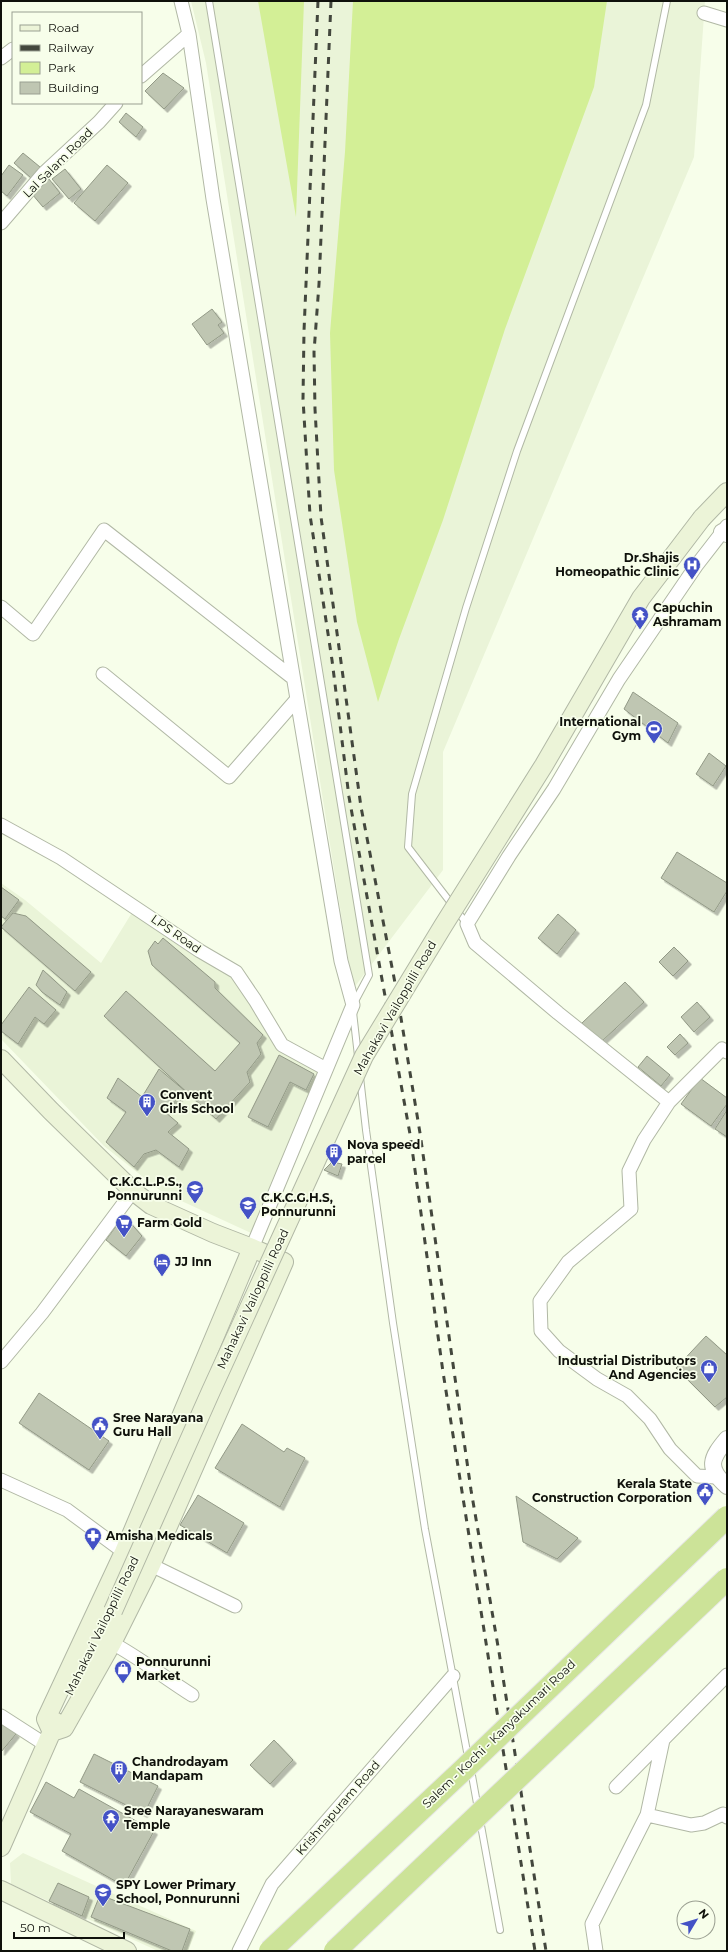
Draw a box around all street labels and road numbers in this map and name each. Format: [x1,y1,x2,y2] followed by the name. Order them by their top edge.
[20,125,96,201] street label: Lal Salam Road
[148,911,204,956] street label: LPS Road
[350,938,439,1078] street label: Mahakavi Vailoppilli Road
[213,1226,292,1371] street label: Mahakavi Vailoppilli Road
[61,1554,142,1698] street label: Mahakavi Vailoppilli Road
[419,1656,578,1811] street label: Salem - Kochi - Kanyakumari Road
[292,1757,383,1858] street label: Krishnapuram Road

